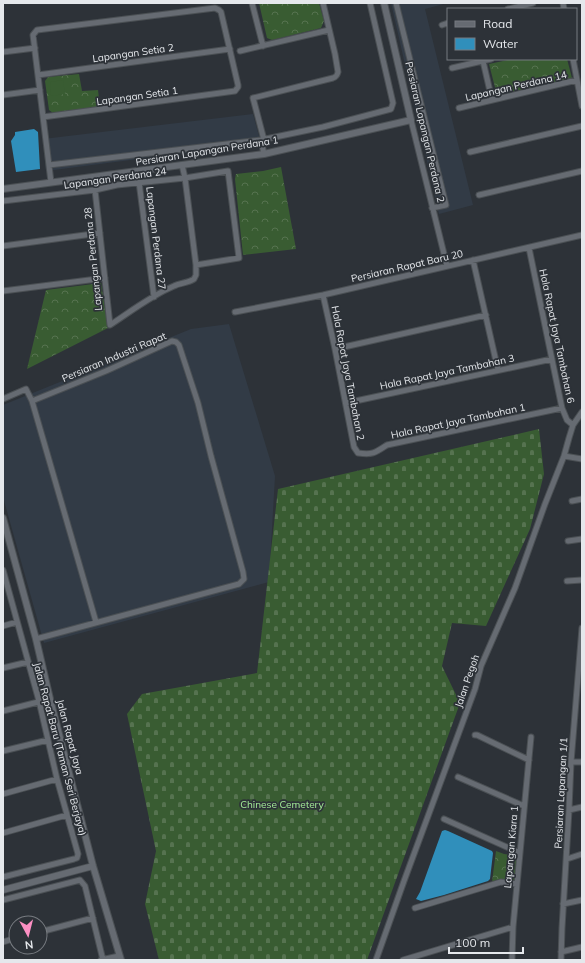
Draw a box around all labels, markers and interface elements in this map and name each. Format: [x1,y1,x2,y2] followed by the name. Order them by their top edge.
[447,8,577,60] legend
[483,16,512,31] text: Road
[483,36,519,51] text: Water
[92,41,174,65] street label: Lapangan Setia 2
[402,60,448,204] street label: Persiaran Lapangan Perdana 2
[464,68,568,104] street label: Lapangan Perdana 14
[96,84,178,108] street label: Lapangan Setia 1
[135,133,279,169] street label: Persiaran Lapangan Perdana 1
[63,164,167,192] street label: Lapangan Perdana 24
[143,186,169,290] street label: Lapangan Perdana 27
[81,207,105,311] street label: Lapangan Perdana 28
[350,247,464,285] street label: Persiaran Rapat Baru 20
[536,268,578,404] street label: Hala Rapat Jaya Tambahan 6
[329,304,367,442] street label: Hala Rapat Jaya Tambahan 2
[60,329,169,385] street label: Persiaran Industri Rapat
[379,351,515,393] street label: Hala Rapat Jaya Tambahan 3
[390,400,526,442] street label: Hala Rapat Jaya Tambahan 1
[452,653,482,709] street label: Jalan Pegoh
[31,661,89,837] street label: Jalan Rapat Baru (Taman Seri Berjaya)
[54,698,86,776] street label: Jalan Rapat Jaya
[552,737,570,849] street label: Persiaran Lapangan 1/1
[240,798,325,811] park label: Chinese Cemetery
[501,805,521,889] street label: Lapangan Kiara 1
[8,915,48,955] north arrow
[449,929,523,955] scale bar
[455,935,490,950] text: 100 m
[24,937,34,952] text: N

